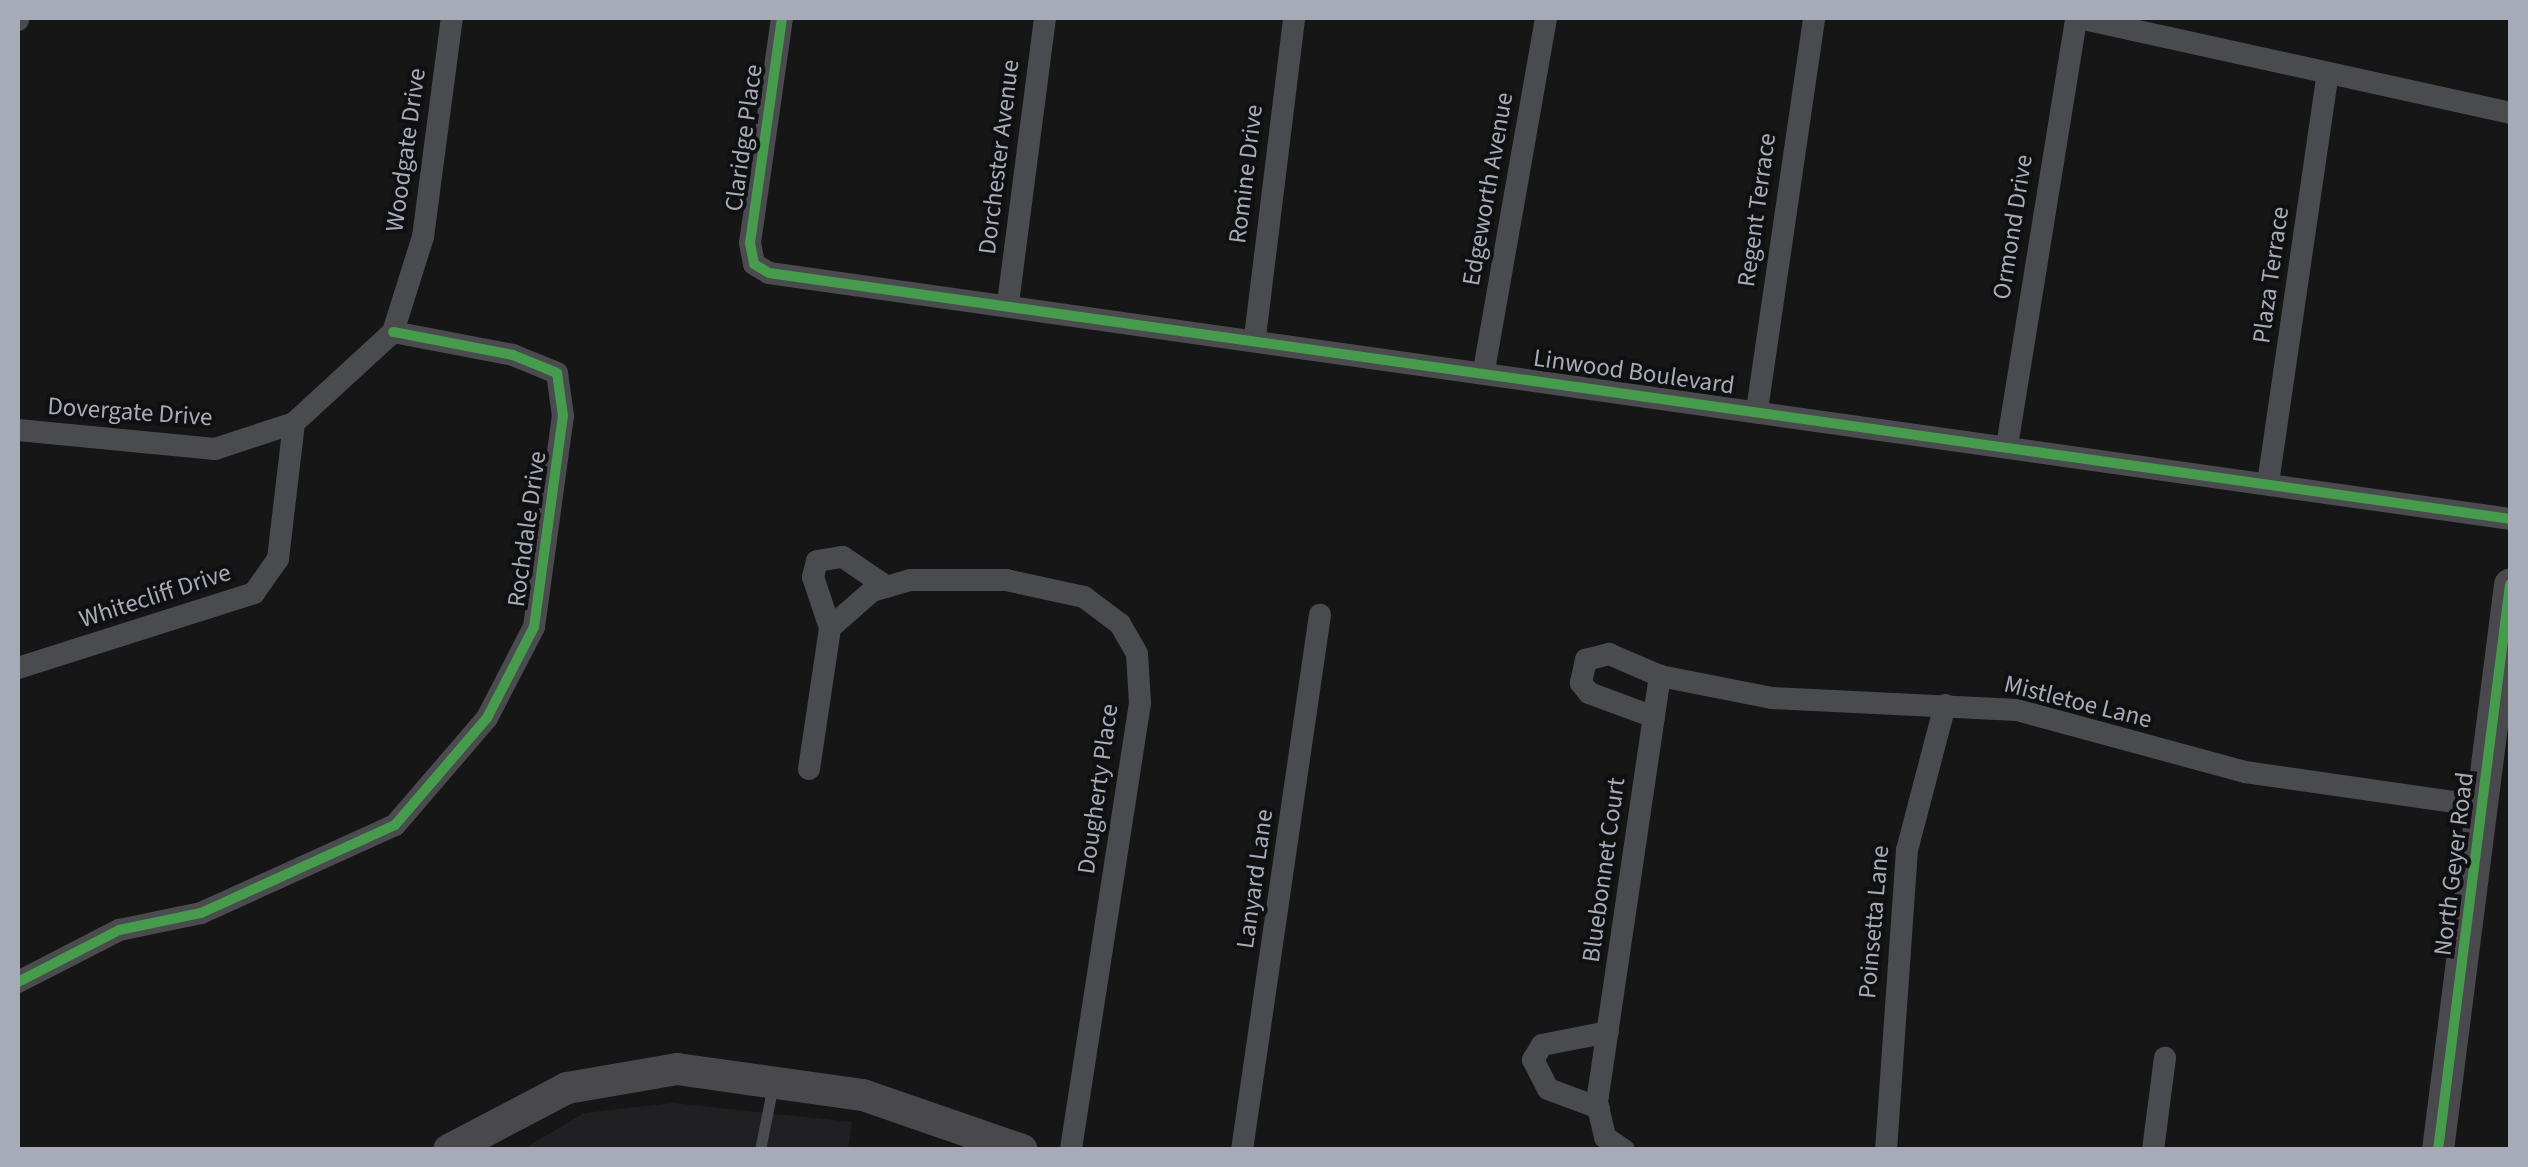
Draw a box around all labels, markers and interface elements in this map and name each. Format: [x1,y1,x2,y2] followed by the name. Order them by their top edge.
[972,58,1026,256] street label: Dorchester Avenue
[719,63,769,213] street label: Claridge Place
[380,66,432,234] street label: Woodgate Drive
[1456,90,1520,288] street label: Edgeworth Avenue
[1223,103,1269,245] street label: Romine Drive
[1731,131,1783,289] street label: Regent Terrace
[1987,152,2039,302] street label: Ormond Drive
[2247,205,2295,345] street label: Plaza Terrace
[1532,343,1736,401] street label: Linwood Boulevard
[46,391,214,433] street label: Dovergate Drive
[501,449,553,609] street label: Rochdale Drive
[75,557,235,635] street label: Whitecliff Drive
[2001,669,2155,735] street label: Mistletoe Lane
[1071,702,1125,876] street label: Dougherty Place
[2428,771,2480,957] street label: North Geyer Road
[1576,776,1632,964] street label: Bluebonnet Court
[1230,807,1280,951] street label: Lanyard Lane
[1852,844,1896,1000] street label: Poinsetta Lane

